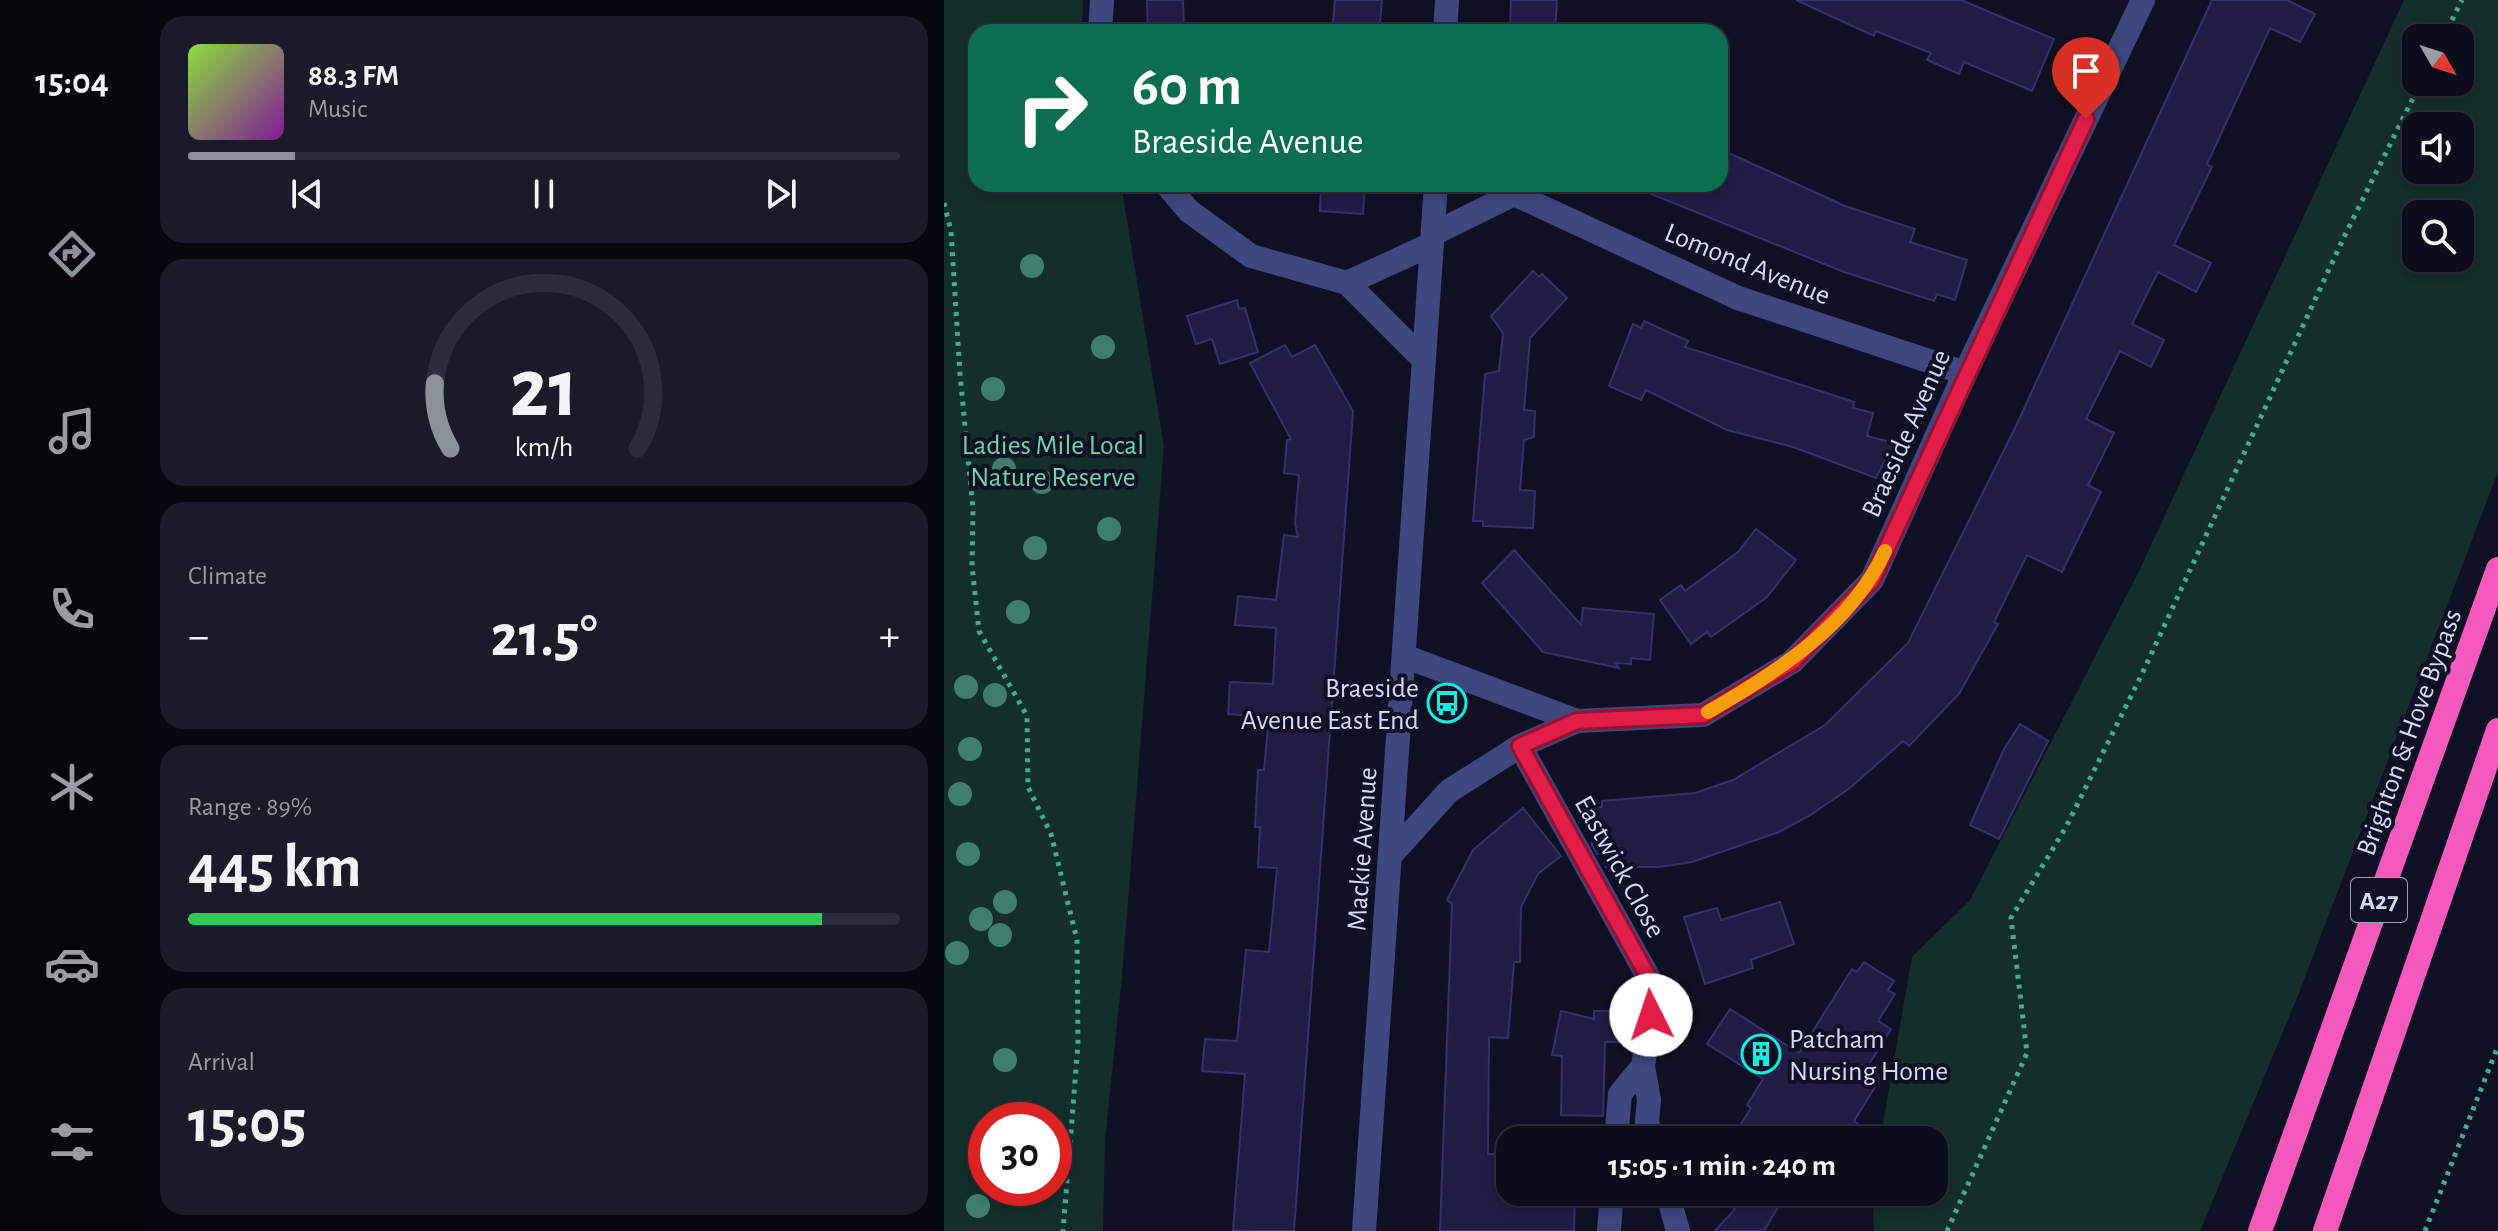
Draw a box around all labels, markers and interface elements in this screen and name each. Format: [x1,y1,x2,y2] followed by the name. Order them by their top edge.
[2402,24,2474,96] north arrow
[2402,24,2474,272] map controls
[2052,37,2120,119] pin
[2064,49,2108,93] icon: arrive
[1000,56,1104,160] icon: right
[1132,59,1242,115] text: 60 m
[308,61,399,91] text: 88.3 FM
[35,64,109,100] text: 15:04
[308,96,367,122] text: Music
[2402,112,2474,184] button: sound
[1132,124,1364,160] text: Braeside Avenue
[285,172,329,216] icon: previous
[522,172,566,216] icon: pause
[759,172,803,216] icon: next
[2402,200,2474,272] button: search
[1661,219,1834,311] street label: Lomond Avenue
[44,226,100,282] icon: directions
[1857,346,1956,522] street label: Braeside Avenue
[509,347,579,431] text: 21
[44,403,100,459] icon: music
[962,432,1144,492] park label: Ladies Mile Local Nature Reserve
[515,433,573,462] text: km/h
[188,563,267,589] text: Climate
[44,581,100,637] icon: phone
[2352,606,2467,860] street label: Brighton & Hove Bypass
[490,607,598,667] text: 21.5°
[188,615,209,659] text: −
[879,615,900,659] text: +
[1241,675,1419,735] place label: Braeside Avenue East End
[1426,682,1468,724] bus stop icon: Braeside Avenue East End
[44,759,100,815] icon: climate
[1343,766,1383,932] street label: Mackie Avenue
[1569,791,1670,943] street label: Eastwick Close
[188,794,312,820] text: Range · 89%
[188,838,361,898] text: 445 km
[2351,878,2407,922] road number: A27
[44,936,100,992] icon: car
[1609,973,1693,1057] position arrow
[1789,1026,1948,1086] place label: Patcham Nursing Home
[1740,1033,1782,1075] building icon: Patcham Nursing Home
[188,1049,255,1075] text: Arrival
[188,1093,306,1153] text: 15:05
[968,1102,1072,1206] speed limit sign: 30
[44,1114,100,1170] icon: filters
[1608,1151,1836,1181] text: 15:05 · 1 min · 240 m

